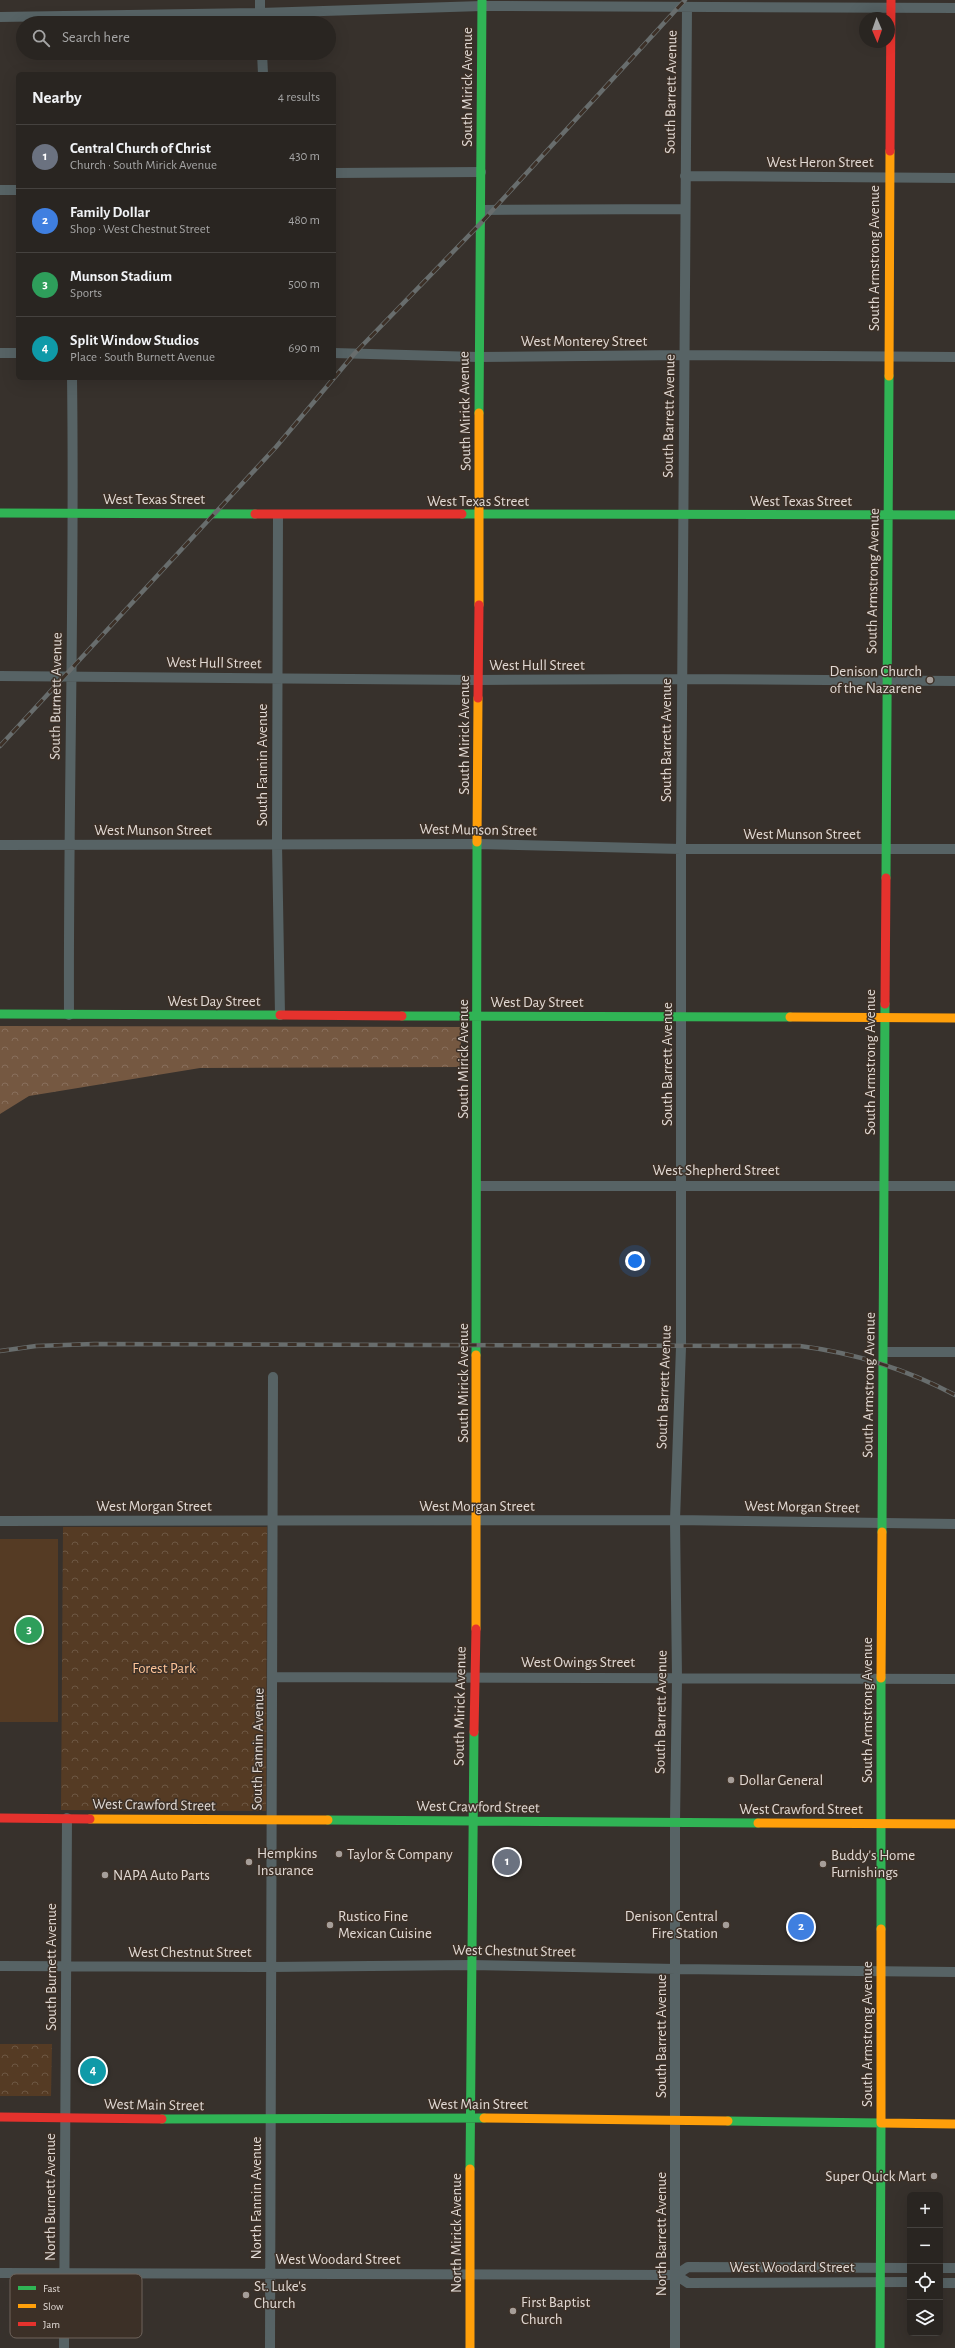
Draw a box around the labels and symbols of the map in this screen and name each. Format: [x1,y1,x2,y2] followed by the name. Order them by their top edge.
[859,12,895,48] north arrow
[460,27,475,147] street label: South Mirick Avenue
[662,30,680,154] street label: South Barrett Avenue
[767,155,874,170] street label: West Heron Street
[867,185,882,331] street label: South Armstrong Avenue
[521,334,647,349] street label: West Monterey Street
[456,351,474,471] street label: South Mirick Avenue
[660,354,678,478] street label: South Barrett Avenue
[103,492,205,507] street label: West Texas Street
[427,494,529,509] street label: West Texas Street
[750,494,852,509] street label: West Texas Street
[864,508,882,654] street label: South Armstrong Avenue
[47,632,65,760] street label: South Burnett Avenue
[166,655,262,671] street label: West Hull Street
[489,658,585,673] street label: West Hull Street
[830,664,922,696] place label: Denison Church of the Nazarene
[457,675,472,795] street label: South Mirick Avenue
[925,675,935,685] marker: Denison Church of the Nazarene
[659,678,674,802] street label: South Barrett Avenue
[255,704,270,826] street label: South Fannin Avenue
[419,821,537,839] street label: West Munson Street
[94,823,212,838] street label: West Munson Street
[743,827,861,842] street label: West Munson Street
[863,989,878,1135] street label: South Armstrong Avenue
[167,994,261,1009] street label: West Day Street
[490,995,584,1010] street label: West Day Street
[456,999,471,1119] street label: South Mirick Avenue
[660,1002,675,1126] street label: South Barrett Avenue
[653,1163,780,1178] street label: West Shepherd Street
[625,1251,645,1271] your location
[860,1312,878,1458] street label: South Armstrong Avenue
[456,1323,471,1443] street label: South Mirick Avenue
[654,1325,674,1449] street label: South Barrett Avenue
[744,1498,860,1516] street label: West Morgan Street
[96,1499,212,1514] street label: West Morgan Street
[419,1499,535,1514] street label: West Morgan Street
[16,1615,42,1645] pin: 3
[860,1637,875,1783] street label: South Armstrong Avenue
[451,1646,469,1766] street label: South Mirick Avenue
[652,1650,670,1774] street label: South Barrett Avenue
[521,1655,635,1670] street label: West Owings Street
[132,1661,196,1676] park label: Forest Park
[249,1687,267,1810] street label: South Fannin Avenue
[739,1773,823,1788] place label: Dollar General
[726,1775,736,1785] marker: Dollar General
[92,1796,216,1814] street label: West Crawford Street
[416,1798,540,1816] street label: West Crawford Street
[739,1802,863,1817] street label: West Crawford Street
[257,1846,317,1878] place label: Hempkins Insurance
[347,1847,453,1862] place label: Taylor & Company
[494,1847,520,1877] pin: 1
[831,1848,915,1880] place label: Buddy's Home Furnishings
[334,1849,344,1859] marker: Taylor & Company
[244,1857,254,1867] marker: Hempkins Insurance
[818,1859,828,1869] marker: Buddy's Home Furnishings
[113,1868,210,1883] place label: NAPA Auto Parts
[100,1870,110,1880] marker: NAPA Auto Parts
[44,1903,59,2031] street label: South Burnett Avenue
[338,1909,432,1941] place label: Rustico Fine Mexican Cuisine
[625,1909,718,1941] place label: Denison Central Fire Station
[788,1912,814,1942] pin: 2
[325,1920,335,1930] marker: Rustico Fine Mexican Cuisine
[721,1920,731,1930] marker: Denison Central Fire Station
[452,1942,576,1960] street label: West Chestnut Street
[128,1945,252,1960] street label: West Chestnut Street
[860,1961,875,2107] street label: South Armstrong Avenue
[654,1974,669,2098] street label: South Barrett Avenue
[80,2056,106,2086] pin: 4
[104,2097,204,2113] street label: West Main Street
[428,2097,528,2112] street label: West Main Street
[43,2133,58,2261] street label: North Burnett Avenue
[249,2137,264,2259] street label: North Fannin Avenue
[825,2169,926,2184] place label: Super Quick Mart
[929,2171,939,2181] marker: Super Quick Mart
[654,2172,669,2296] street label: North Barrett Avenue
[449,2173,464,2293] street label: North Mirick Avenue
[276,2252,401,2267] street label: West Woodard Street
[730,2260,855,2275] street label: West Woodard Street
[10,2274,142,2338] legend
[254,2279,306,2311] place label: St. Luke's Church
[43,2283,61,2294] text: Fast
[241,2290,251,2300] marker: St. Luke's Church
[521,2295,590,2327] place label: First Baptist Church
[43,2301,64,2312] text: Slow
[508,2306,518,2316] marker: First Baptist Church
[43,2319,60,2330] text: Jam

